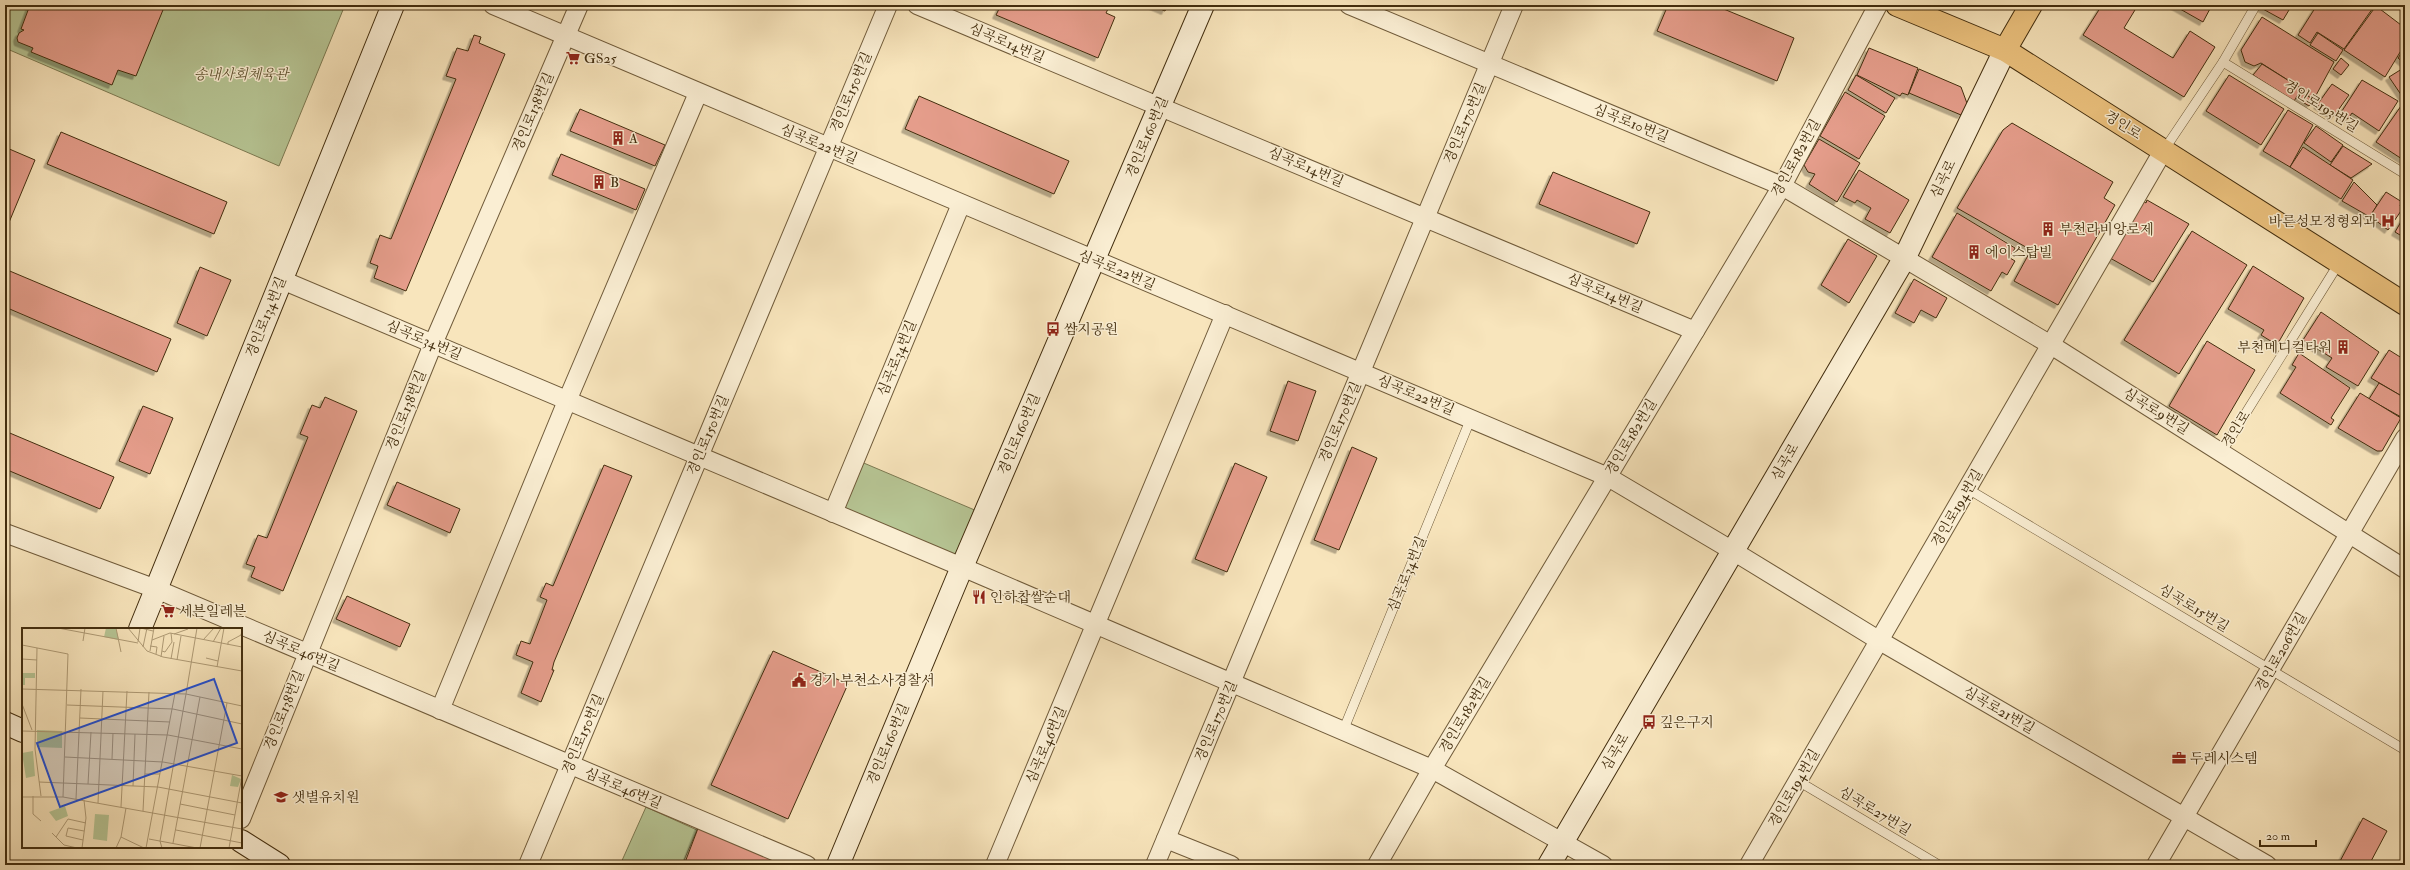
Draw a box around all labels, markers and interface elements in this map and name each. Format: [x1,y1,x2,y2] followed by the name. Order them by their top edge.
[967,20,1047,66] street label: 심곡로14번길
[826,49,876,135] street label: 경인로150번길
[565,50,581,66] supermarket icon: GS25
[584,50,618,67] place label: GS25
[194,66,291,83] park label: 송내사회체육관
[509,70,557,154] street label: 경인로138번길
[2280,76,2362,136] street label: 경인로193번길
[1440,80,1490,166] street label: 경인로170번길
[1122,94,1172,180] street label: 경인로160번길
[1591,100,1671,146] street label: 심곡로10번길
[2101,107,2145,143] street label: 경인로
[1768,116,1824,200] street label: 경인로182번길
[778,120,860,168] street label: 심곡로22번길
[610,130,626,146] building icon: A
[628,130,638,147] place label: A
[1266,144,1346,190] street label: 심곡로14번길
[1926,157,1960,201] street label: 심곡로
[591,174,607,190] building icon: B
[610,174,619,191] place label: B
[2269,213,2377,230] place label: 바른성모정형외과
[2380,213,2396,229] hospital icon: 바른성모정형외과
[2040,221,2056,237] building icon: 부천라비앙로제
[2059,221,2154,238] place label: 부천라비앙로제
[1966,244,1982,260] building icon: 에이스탑빌
[1985,244,2053,261] place label: 에이스탑빌
[1076,246,1158,294] street label: 심곡로22번길
[1565,270,1645,316] street label: 심곡로14번길
[242,274,290,360] street label: 경인로134번길
[384,316,464,364] street label: 심곡로34번길
[874,317,920,399] street label: 심곡로34번길
[1045,321,1061,337] bus stop icon: 쌈지공원
[1064,321,1118,338] place label: 쌈지공원
[2237,339,2332,356] place label: 부천메디컬타워
[2335,339,2351,355] building icon: 부천메디컬타워
[382,368,430,452] street label: 경인로138번길
[1375,371,1457,419] street label: 심곡로22번길
[1315,379,1365,465] street label: 경인로170번길
[2120,384,2192,438] street label: 심곡로9번길
[994,391,1044,477] street label: 경인로160번길
[683,392,733,478] street label: 경인로150번길
[1601,396,1661,478] street label: 경인로182번길
[2218,407,2254,451] street label: 경인로
[1767,440,1803,484] street label: 심곡로
[1928,466,1986,550] street label: 경인로194번길
[1384,533,1430,615] street label: 심곡로34번길
[2156,580,2232,636] street label: 심곡로15번길
[971,589,987,605] restaurant icon: 인하찹쌀순대
[990,589,1071,606] place label: 인하찹쌀순대
[160,603,176,619] supermarket icon: 세븐일레븐
[179,603,247,620] place label: 세븐일레븐
[2251,609,2311,695] street label: 경인로206번길
[260,627,342,675] street label: 심곡로46번길
[22,628,242,848] inset map
[260,668,308,752] street label: 경인로138번길
[791,672,807,688] public building icon: 경기 부천소사경찰서
[810,672,935,689] place label: 경기 부천소사경찰서
[1435,674,1495,756] street label: 경인로182번길
[1191,678,1241,764] street label: 경인로170번길
[1960,683,2038,737] street label: 심곡로21번길
[558,691,608,777] street label: 경인로150번길
[863,701,913,787] street label: 경인로160번길
[1022,704,1070,786] street label: 심곡로46번길
[1641,714,1657,730] bus stop icon: 깊은구지
[1660,714,1714,731] place label: 깊은구지
[1597,730,1633,774] street label: 심곡로
[1765,746,1823,830] street label: 경인로194번길
[2171,750,2187,766] office icon: 두레시스템
[2190,750,2258,767] place label: 두레시스템
[582,764,664,812] street label: 심곡로46번길
[1836,783,1914,839] street label: 심곡로27번길
[273,789,289,805] school or university icon: 샛별유치원
[292,789,360,806] place label: 샛별유치원
[2260,822,2316,848] scale bar
[2266,829,2291,844] text: 20 m

